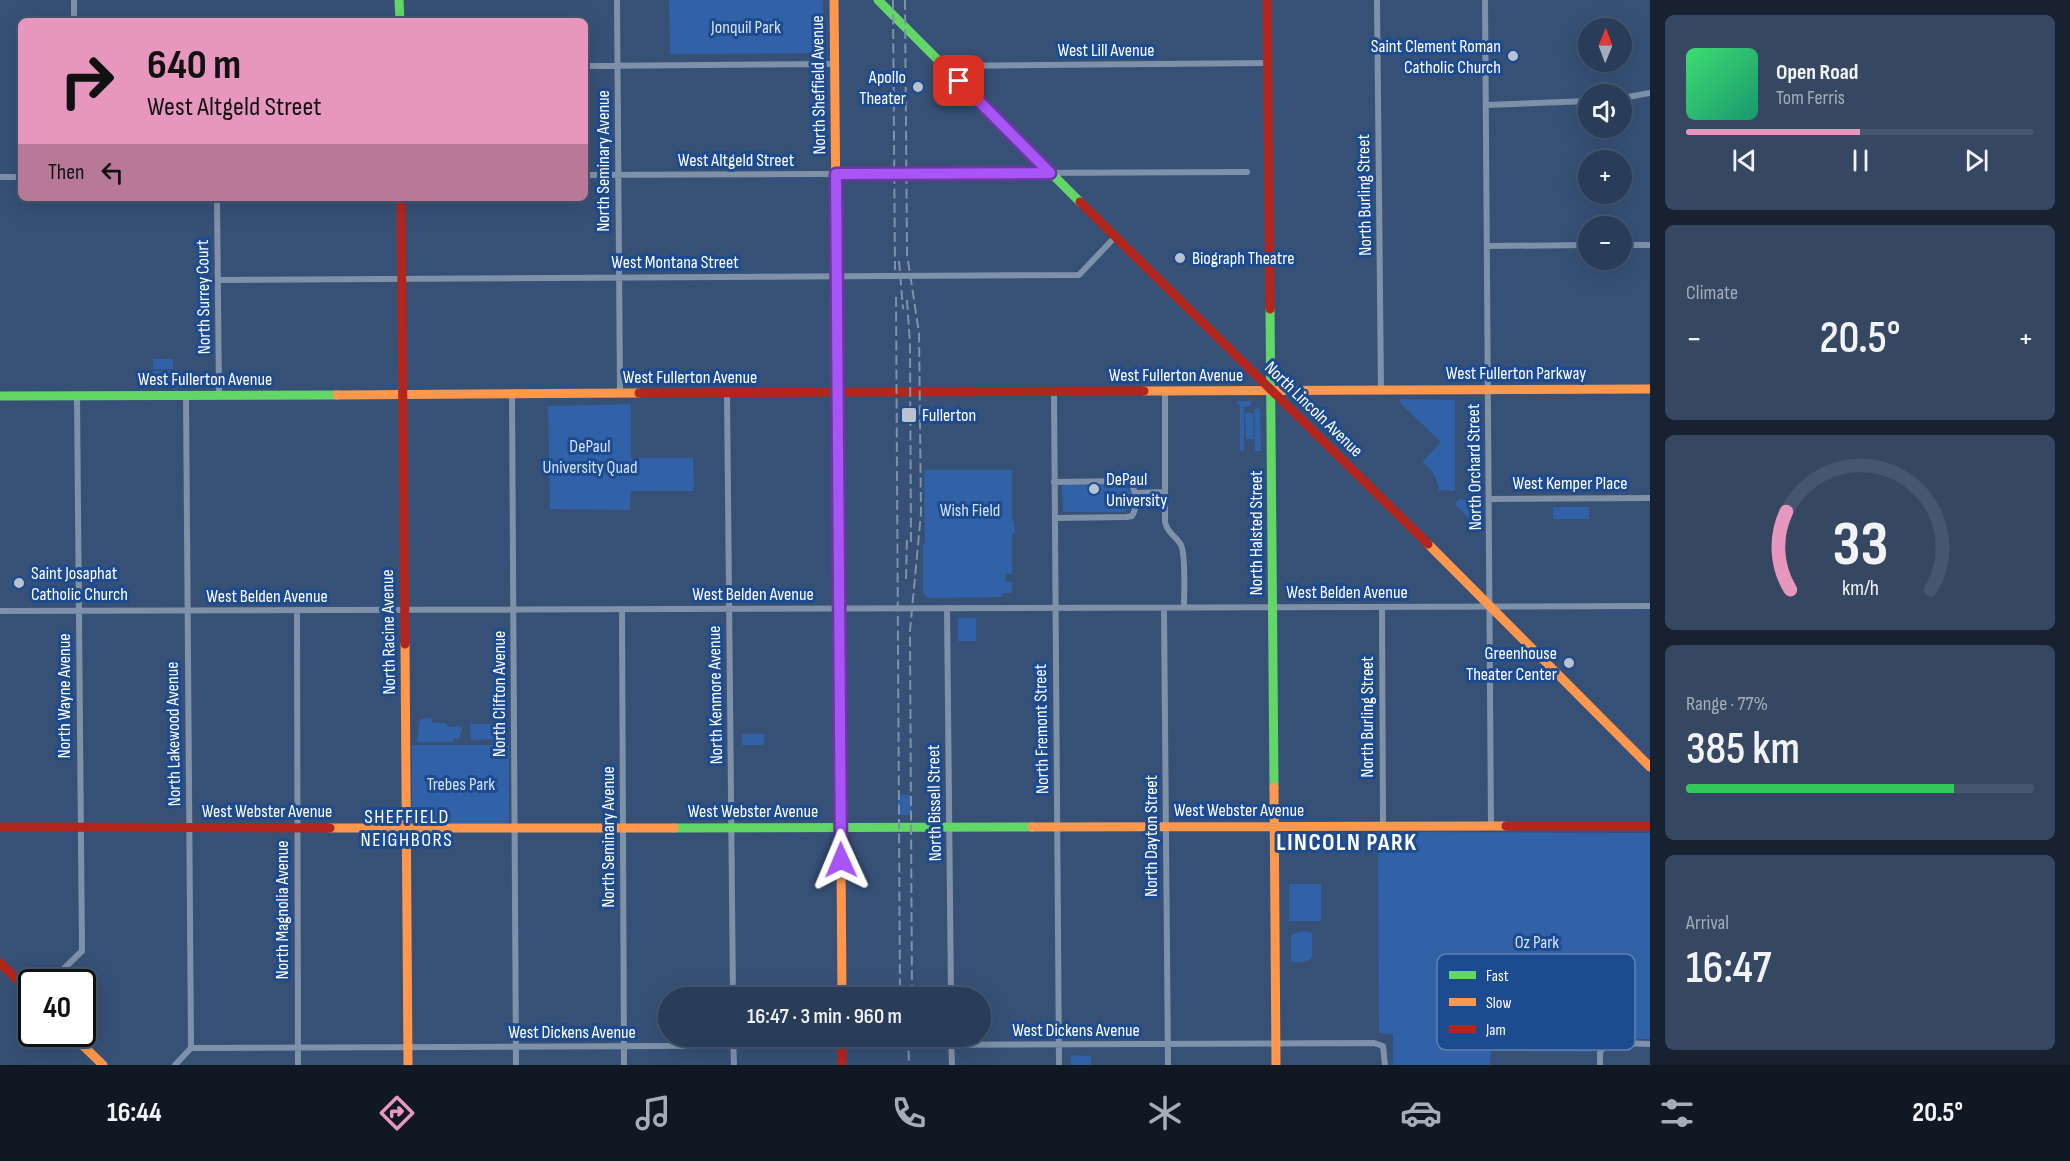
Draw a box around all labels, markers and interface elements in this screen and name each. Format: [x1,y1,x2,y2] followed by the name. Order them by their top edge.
[807,15,830,155] street label: North Sheffield Avenue
[710,17,781,38] park label: Jonquil Park
[1578,18,1632,72] north arrow
[1578,18,1632,270] map controls
[1371,36,1501,78] place label: Saint Clement Roman Catholic Church
[147,40,241,91] text: 640 m
[1057,40,1155,61] street label: West Lill Avenue
[48,42,126,120] icon: right
[1506,49,1520,63] marker: Saint Clement Roman Catholic Church
[933,55,984,106] pin
[1776,59,1858,86] text: Open Road
[942,64,975,97] icon: arrive
[859,67,906,109] place label: Apollo Theater
[911,80,925,94] marker: Apollo Theater
[1578,84,1632,138] button: sound
[1776,86,1845,110] text: Tom Ferris
[593,90,614,232] street label: North Seminary Avenue
[147,91,321,123] text: West Altgeld Street
[1353,134,1376,256] street label: North Burling Street
[1728,144,1761,177] icon: previous
[1844,144,1877,177] icon: pause
[1960,144,1993,177] icon: next
[678,150,795,171] street label: West Altgeld Street
[1578,150,1632,204] button: +
[96,156,129,189] icon: left
[48,159,84,186] text: Then
[1578,216,1632,270] button: −
[192,239,215,355] street label: North Surrey Court
[1192,248,1294,269] place label: Biograph Theatre
[1173,251,1187,265] marker: Biograph Theatre
[611,252,739,273] street label: West Montana Street
[1686,281,1738,305] text: Climate
[1819,311,1901,366] text: 20.5°
[1686,319,1702,359] text: −
[2018,319,2034,359] text: +
[1260,357,1367,461] street label: North Lincoln Avenue
[1446,363,1586,384] street label: West Fullerton Parkway
[1109,365,1243,386] street label: West Fullerton Avenue
[623,367,757,388] street label: West Fullerton Avenue
[138,369,272,390] street label: West Fullerton Avenue
[1463,403,1486,531] street label: North Orchard Street
[922,405,976,426] place label: Fullerton
[900,406,918,424] marker: Fullerton
[543,436,637,478] park label: DePaul University Quad
[1106,469,1167,511] place label: DePaul University
[1246,470,1267,595] street label: North Halsted Street
[1512,473,1628,494] street label: West Kemper Place
[1087,482,1101,496] marker: DePaul University
[940,500,1000,521] park label: Wish Field
[1832,508,1888,583] text: 33
[31,563,128,605] place label: Saint Josaphat Catholic Church
[377,569,400,695] street label: North Racine Avenue
[12,576,26,590] marker: Saint Josaphat Catholic Church
[1841,576,1879,601] text: km/h
[1286,582,1408,603] street label: West Belden Avenue
[692,584,814,605] street label: West Belden Avenue
[206,586,328,607] street label: West Belden Avenue
[704,625,727,765] street label: North Kenmore Avenue
[489,631,510,757] street label: North Clifton Avenue
[54,634,75,758] street label: North Wayne Avenue
[1466,643,1557,685] place label: Greenhouse Theater Center
[1357,656,1378,778] street label: North Burling Street
[1562,656,1576,670] marker: Greenhouse Theater Center
[162,661,185,807] street label: North Lakewood Avenue
[1030,663,1053,794] street label: North Fremont Street
[1686,692,1768,716] text: Range · 77%
[1686,722,1800,777] text: 385 km
[923,744,946,862] street label: North Bissell Street
[598,766,619,908] street label: North Seminary Avenue
[427,774,495,795] park label: Trebes Park
[1141,774,1162,897] street label: North Dayton Street
[1174,800,1304,821] street label: West Webster Avenue
[202,801,332,822] street label: West Webster Avenue
[688,801,818,822] street label: West Webster Avenue
[361,805,453,852] district label: SHEFFIELD NEIGHBORS
[809,828,873,892] position arrow
[1276,828,1418,857] district label: LINCOLN PARK
[272,841,293,979] street label: North Magnolia Avenue
[1686,911,1729,935] text: Arrival
[1515,932,1559,953] park label: Oz Park
[1686,941,1771,996] text: 16:47
[1437,954,1635,1050] legend
[1486,967,1509,986] text: Fast
[18,969,96,1047] speed limit sign: 40
[1486,994,1511,1013] text: Slow
[747,1003,902,1030] text: 16:47 · 3 min · 960 m
[1012,1020,1140,1041] street label: West Dickens Avenue
[1485,1021,1506,1040] text: Jam
[508,1022,636,1043] street label: West Dickens Avenue
[376,1092,418,1134] icon: directions
[632,1092,674,1134] icon: music
[888,1092,930,1134] icon: phone
[1144,1092,1186,1134] icon: climate
[1400,1092,1442,1134] icon: car
[1656,1092,1698,1134] icon: filters
[107,1097,162,1129] text: 16:44
[1912,1097,1963,1129] text: 20.5°

